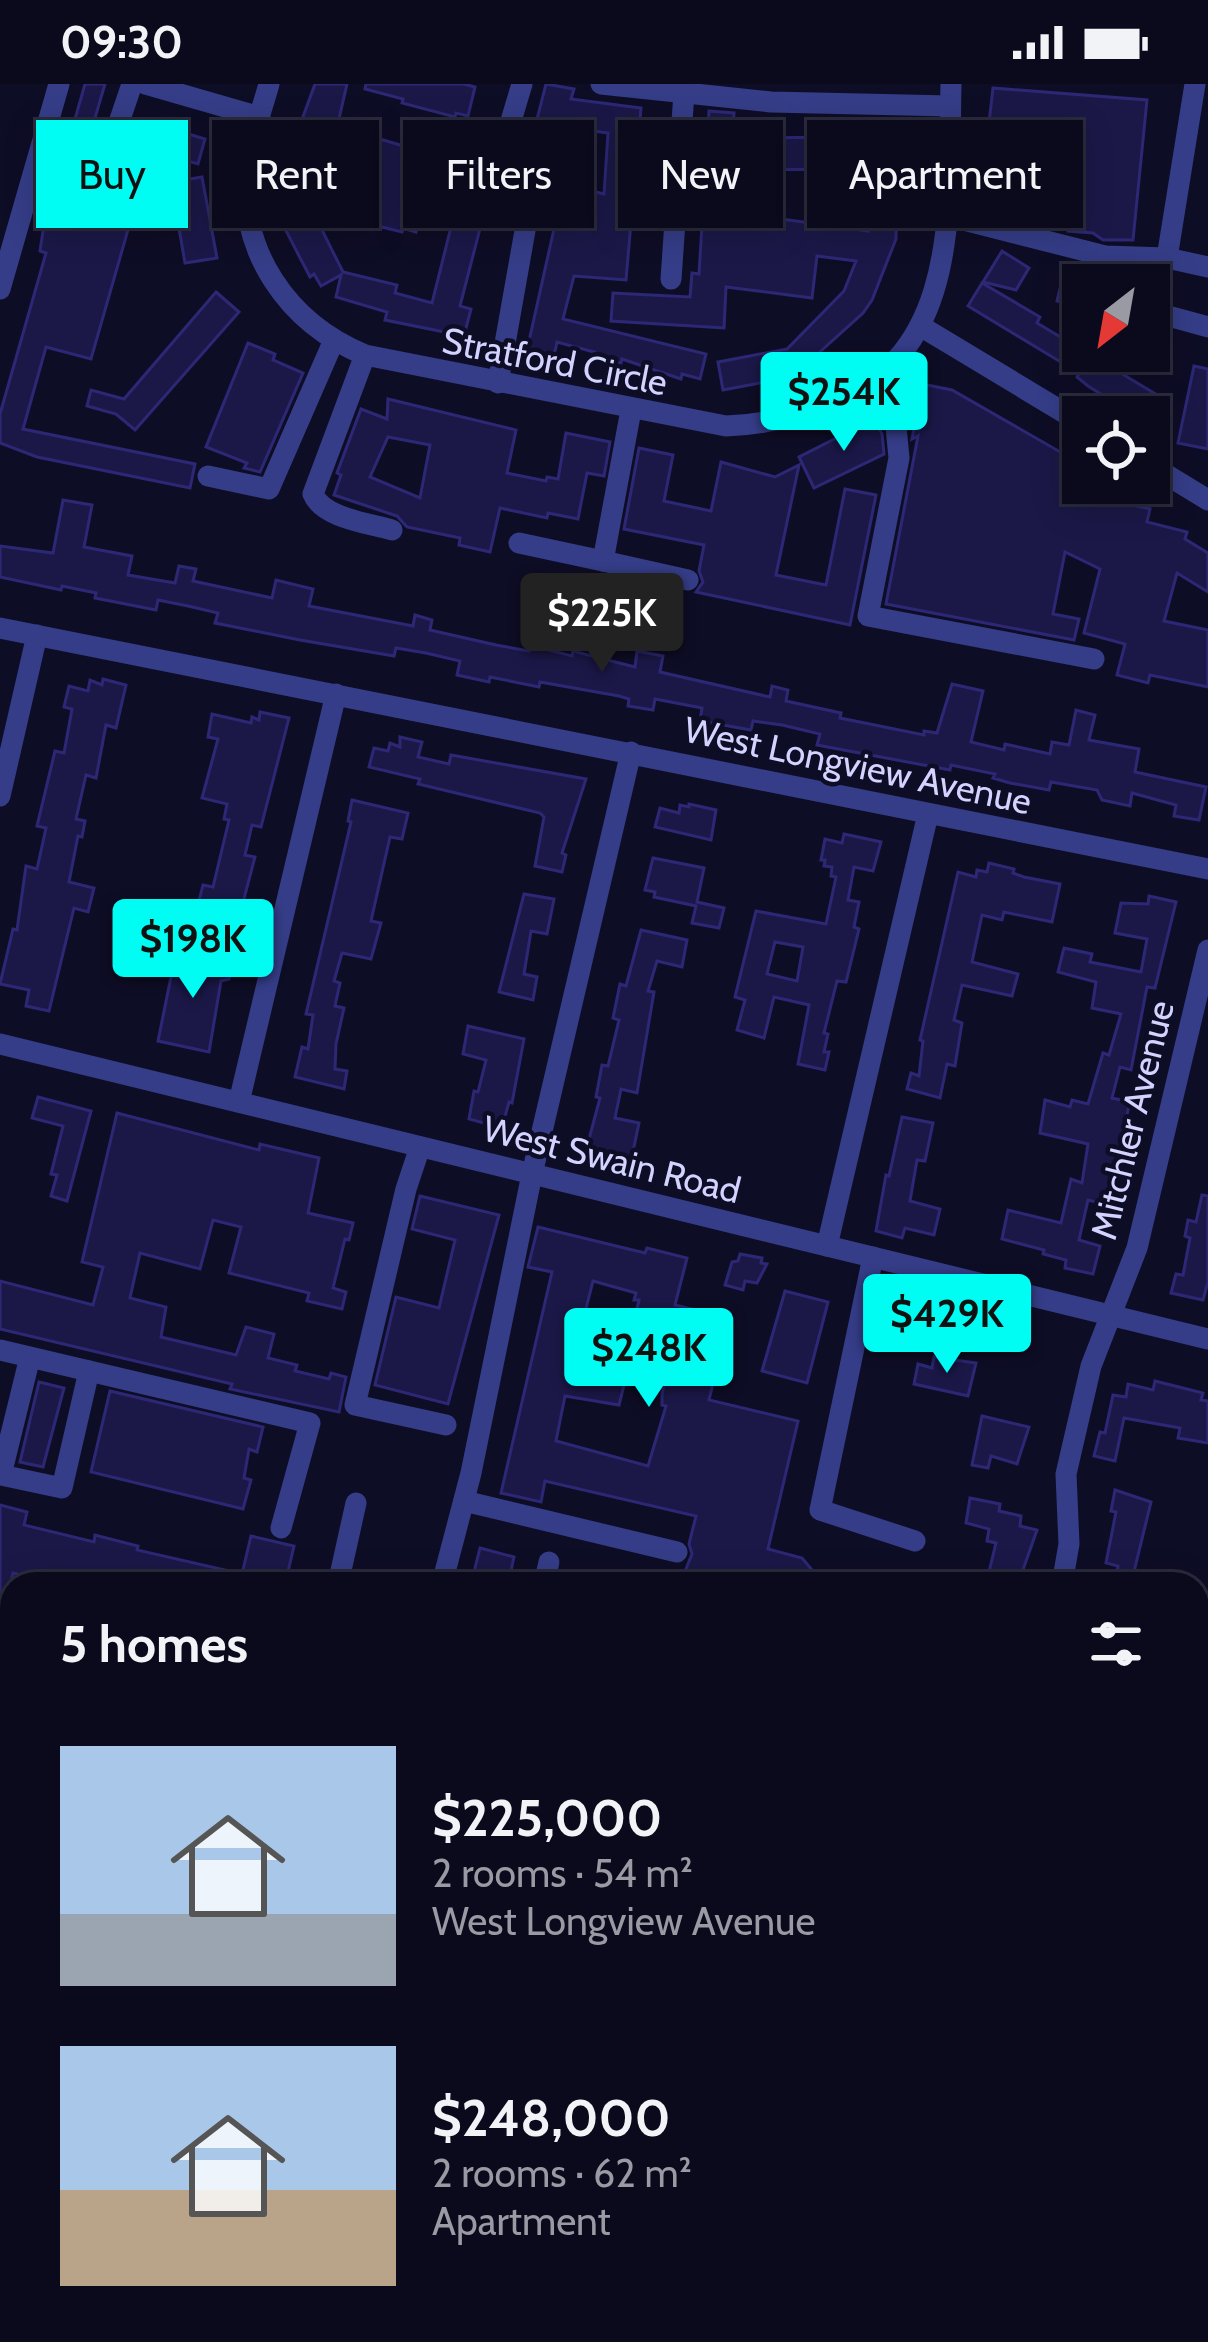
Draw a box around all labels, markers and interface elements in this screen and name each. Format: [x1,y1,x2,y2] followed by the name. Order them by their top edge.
[60,15,183,69] text: 09:30
[36,120,188,228] chip: Buy
[212,120,379,228] chip: Rent
[403,120,594,228] chip: Filters
[618,120,783,228] chip: New
[807,120,1083,228] chip: Apartment
[1062,264,1170,372] north arrow
[1062,264,1170,504] map controls
[439,318,671,404] street label: Stratford Circle
[760,352,928,454] pin: $254K
[788,367,900,415] text: $254K
[1062,396,1170,504] button: locate
[518,573,686,675] pin: $225K
[547,588,657,636] text: $225K
[680,707,1036,823] street label: West Longview Avenue
[109,899,277,1001] pin: $198K
[140,914,246,962] text: $198K
[1081,996,1183,1244] street label: Mitchler Avenue
[479,1106,745,1212] street label: West Swain Road
[863,1274,1031,1376] pin: $429K
[890,1289,1004,1337] text: $429K
[565,1308,733,1410] pin: $248K
[591,1323,707,1371] text: $248K
[1083,1611,1149,1677] icon: filters
[60,1613,248,1675] text: 5 homes
[432,1787,662,1849] text: $225,000
[156,1794,300,1938] icon: home
[432,1849,693,1897] text: 2 rooms · 54 m²
[432,1897,815,1945] text: West Longview Avenue
[432,2087,670,2149] text: $248,000
[156,2094,300,2238] icon: home
[432,2149,692,2197] text: 2 rooms · 62 m²
[432,2197,611,2245] text: Apartment

